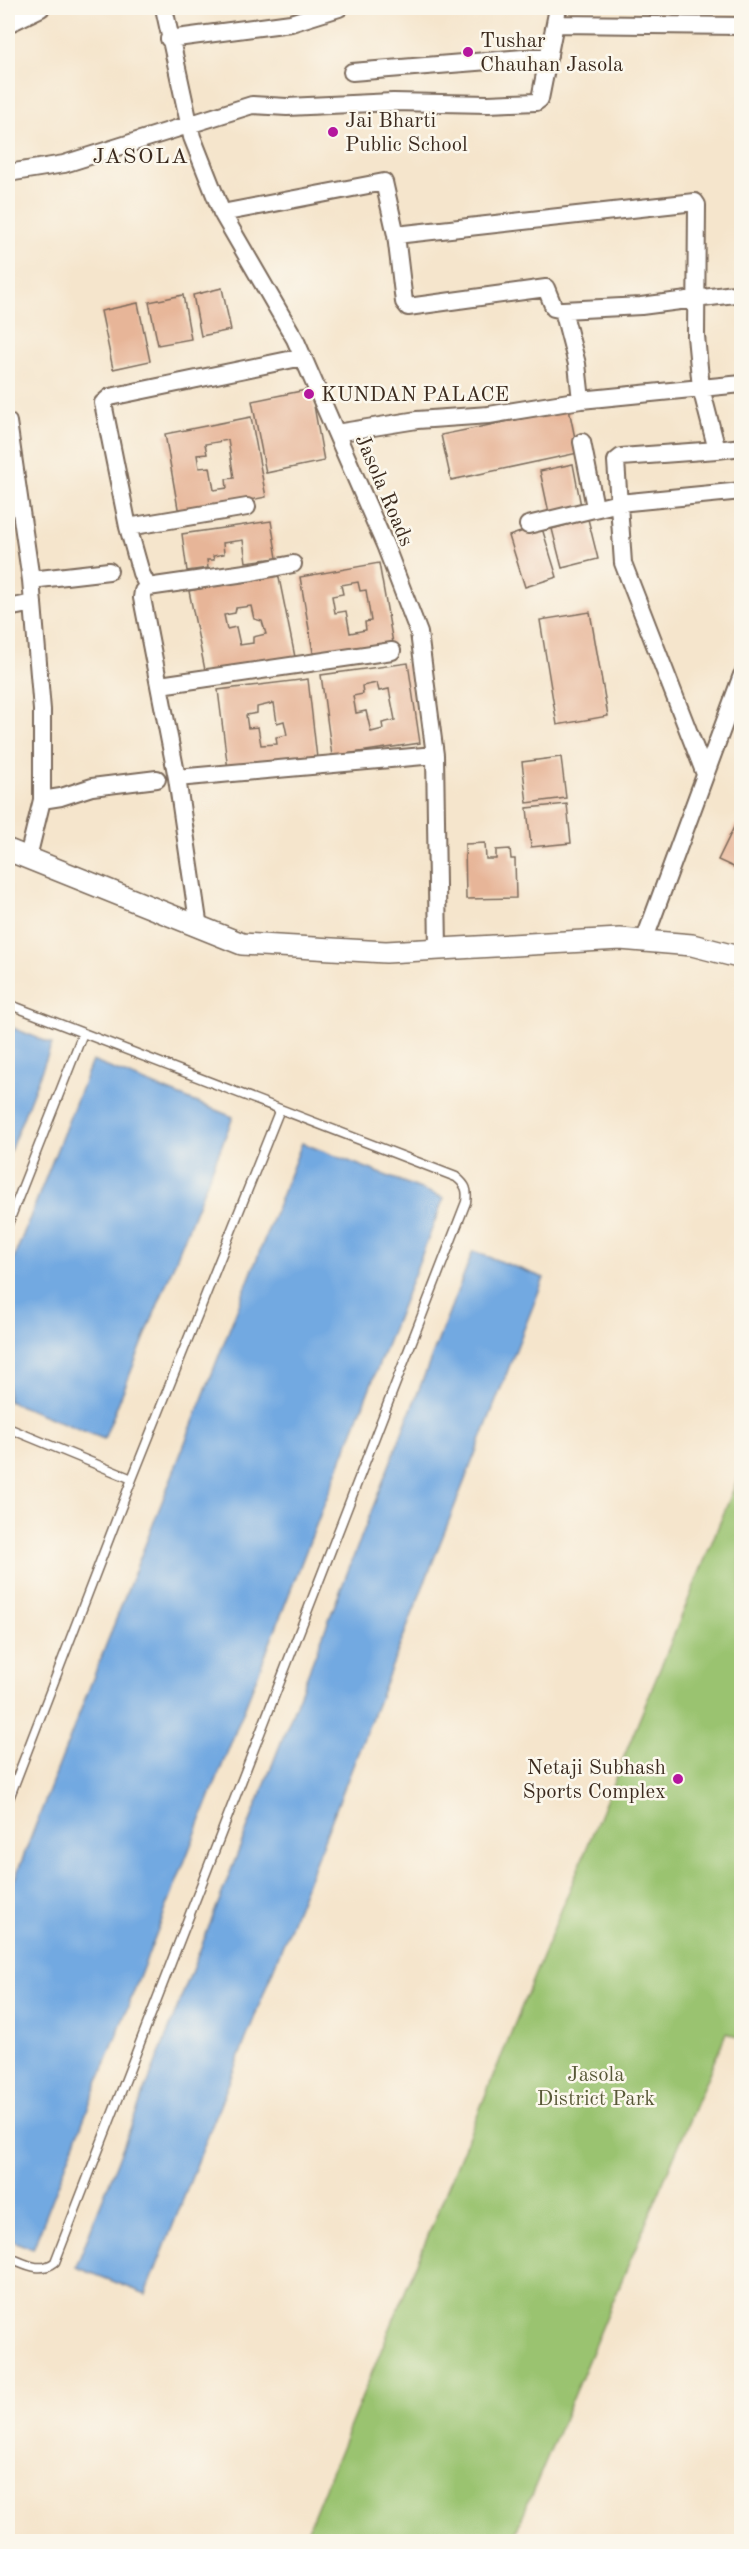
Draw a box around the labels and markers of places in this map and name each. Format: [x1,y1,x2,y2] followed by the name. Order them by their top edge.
[480,31,623,76] place label: Tushar Chauhan Jasola
[461,45,475,59] marker: Tushar Chauhan Jasola
[345,111,468,156] place label: Jai Bharti Public School
[326,125,340,139] marker: Jai Bharti Public School
[321,385,509,406] place label: KUNDAN PALACE
[302,387,316,401] marker: KUNDAN PALACE
[522,1758,666,1803] place label: Netaji Subhash Sports Complex
[671,1772,685,1786] marker: Netaji Subhash Sports Complex

